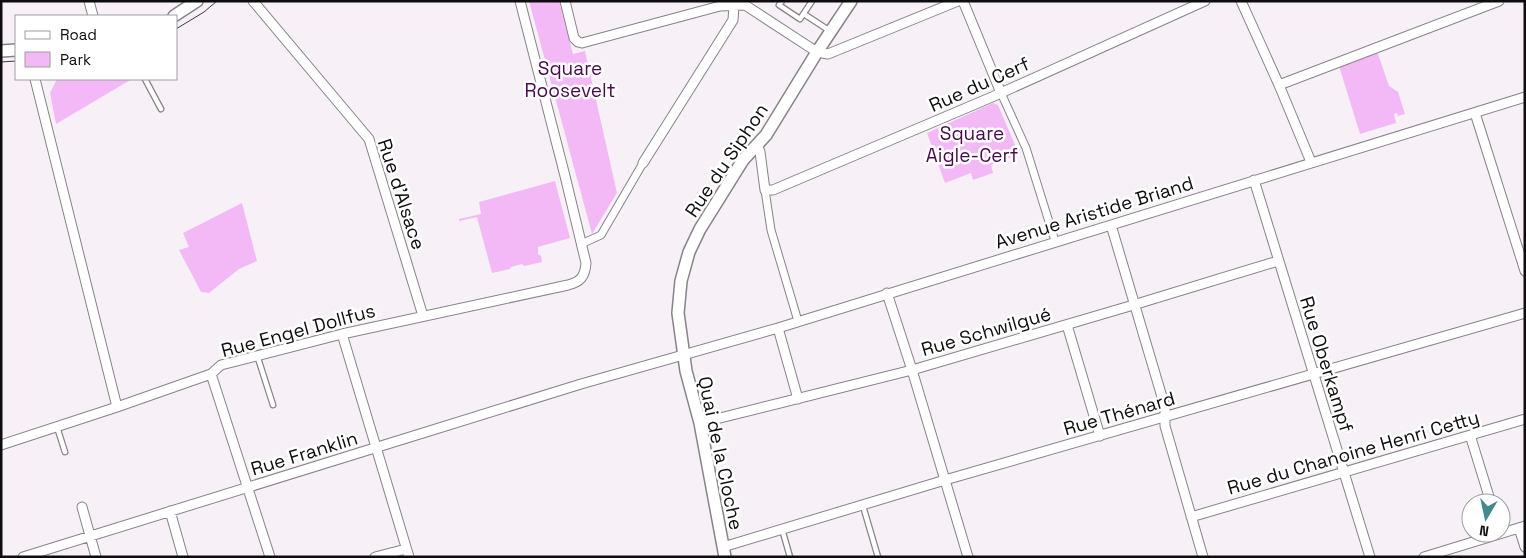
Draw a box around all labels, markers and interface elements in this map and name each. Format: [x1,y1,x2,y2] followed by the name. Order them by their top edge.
[15,15,178,80] legend
[60,25,97,44] text: Road
[60,50,91,69] text: Park
[925,51,1033,118] street label: Rue du Cerf
[525,56,615,103] park label: Square Roosevelt
[679,99,774,222] street label: Rue du Siphon
[926,121,1018,168] park label: Square Aigle-Cerf
[372,136,431,253] street label: Rue d'Alsace
[992,170,1196,255] street label: Avenue Aristide Briand
[1294,293,1359,435] street label: Rue Oberkampf
[218,298,378,363] street label: Rue Engel Dollfus
[918,301,1054,362] street label: Rue Schwilgué
[692,374,749,532] street label: Quai de la Cloche
[1060,386,1178,441] street label: Rue Thénard
[1224,404,1482,500] street label: Rue du Chanoine Henri Cetty
[248,425,361,482] street label: Rue Franklin
[1461,493,1511,543] north arrow
[1478,521,1490,540] text: N

